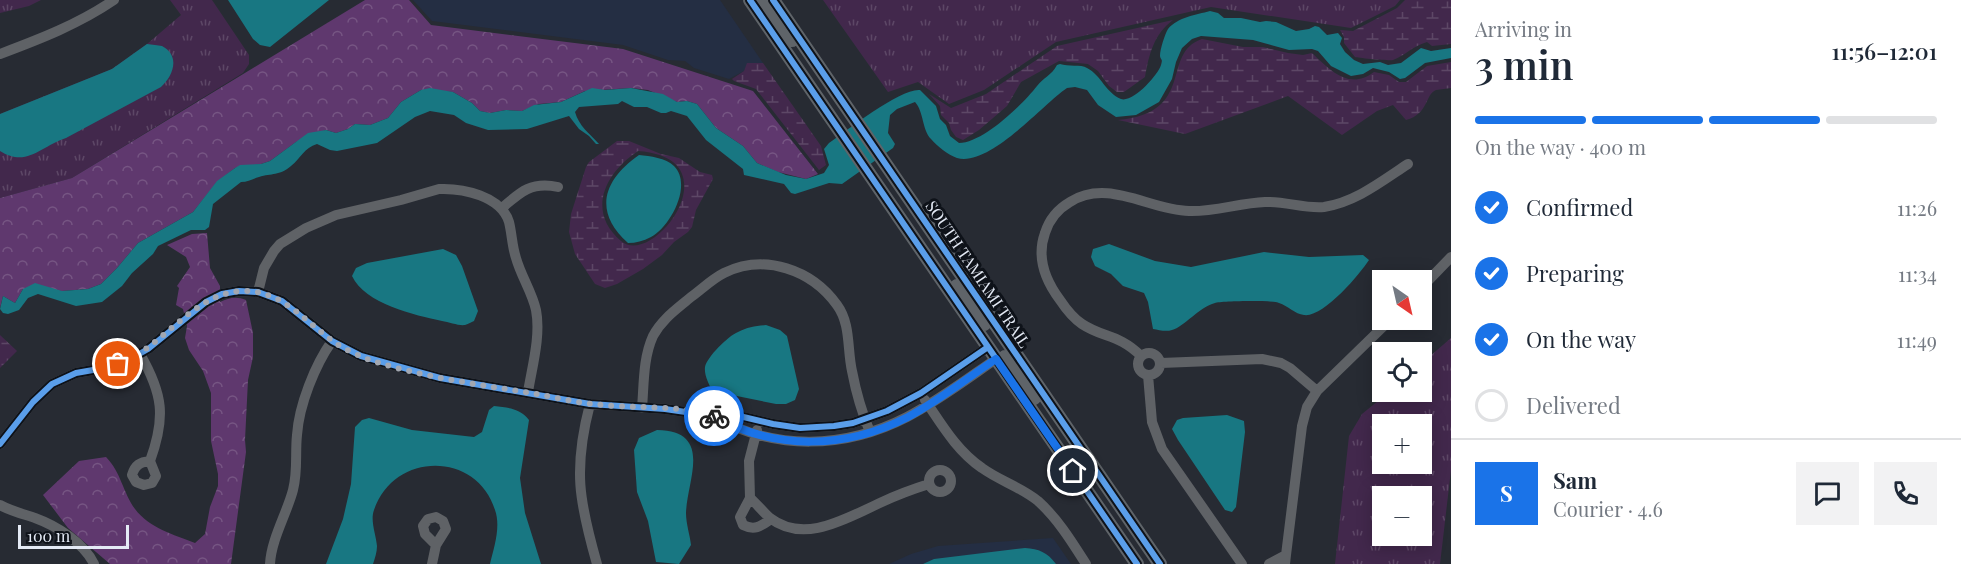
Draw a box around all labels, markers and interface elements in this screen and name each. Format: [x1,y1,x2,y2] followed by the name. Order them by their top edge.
[1475,15,1572,42] text: Arriving in
[1831,36,1937,66] text: 11:56–12:01
[1475,38,1573,90] text: 3 min
[1475,133,1646,160] text: On the way · 400 m
[1475,191,1508,224] icon: check
[1526,192,1633,222] text: Confirmed
[1897,194,1937,221] text: 11:26
[921,196,1035,351] street label: SOUTH TAMIAMI TRAIL
[1475,257,1508,290] icon: check
[1526,258,1624,288] text: Preparing
[1898,260,1937,287] text: 11:34
[1372,270,1432,330] north arrow
[1372,270,1432,546] map controls
[1475,323,1508,356] icon: check
[1526,324,1636,354] text: On the way
[1897,326,1937,353] text: 11:49
[92,338,143,389] pin
[1372,342,1432,402] button: locate
[101,347,134,380] icon: bag
[684,386,744,446] courier
[1526,390,1621,420] text: Delivered
[698,400,731,433] icon: bike
[1372,414,1432,474] button: +
[1047,445,1098,496] pin
[1056,454,1089,487] icon: home
[1796,462,1859,525] button: chat
[1874,462,1937,525] button: phone
[1553,465,1597,495] text: Sam
[1500,478,1513,508] text: S
[1372,486,1432,546] button: −
[1553,495,1663,522] text: Courier · 4.6
[18,522,129,550] scale bar
[27,525,70,546] text: 100 m

